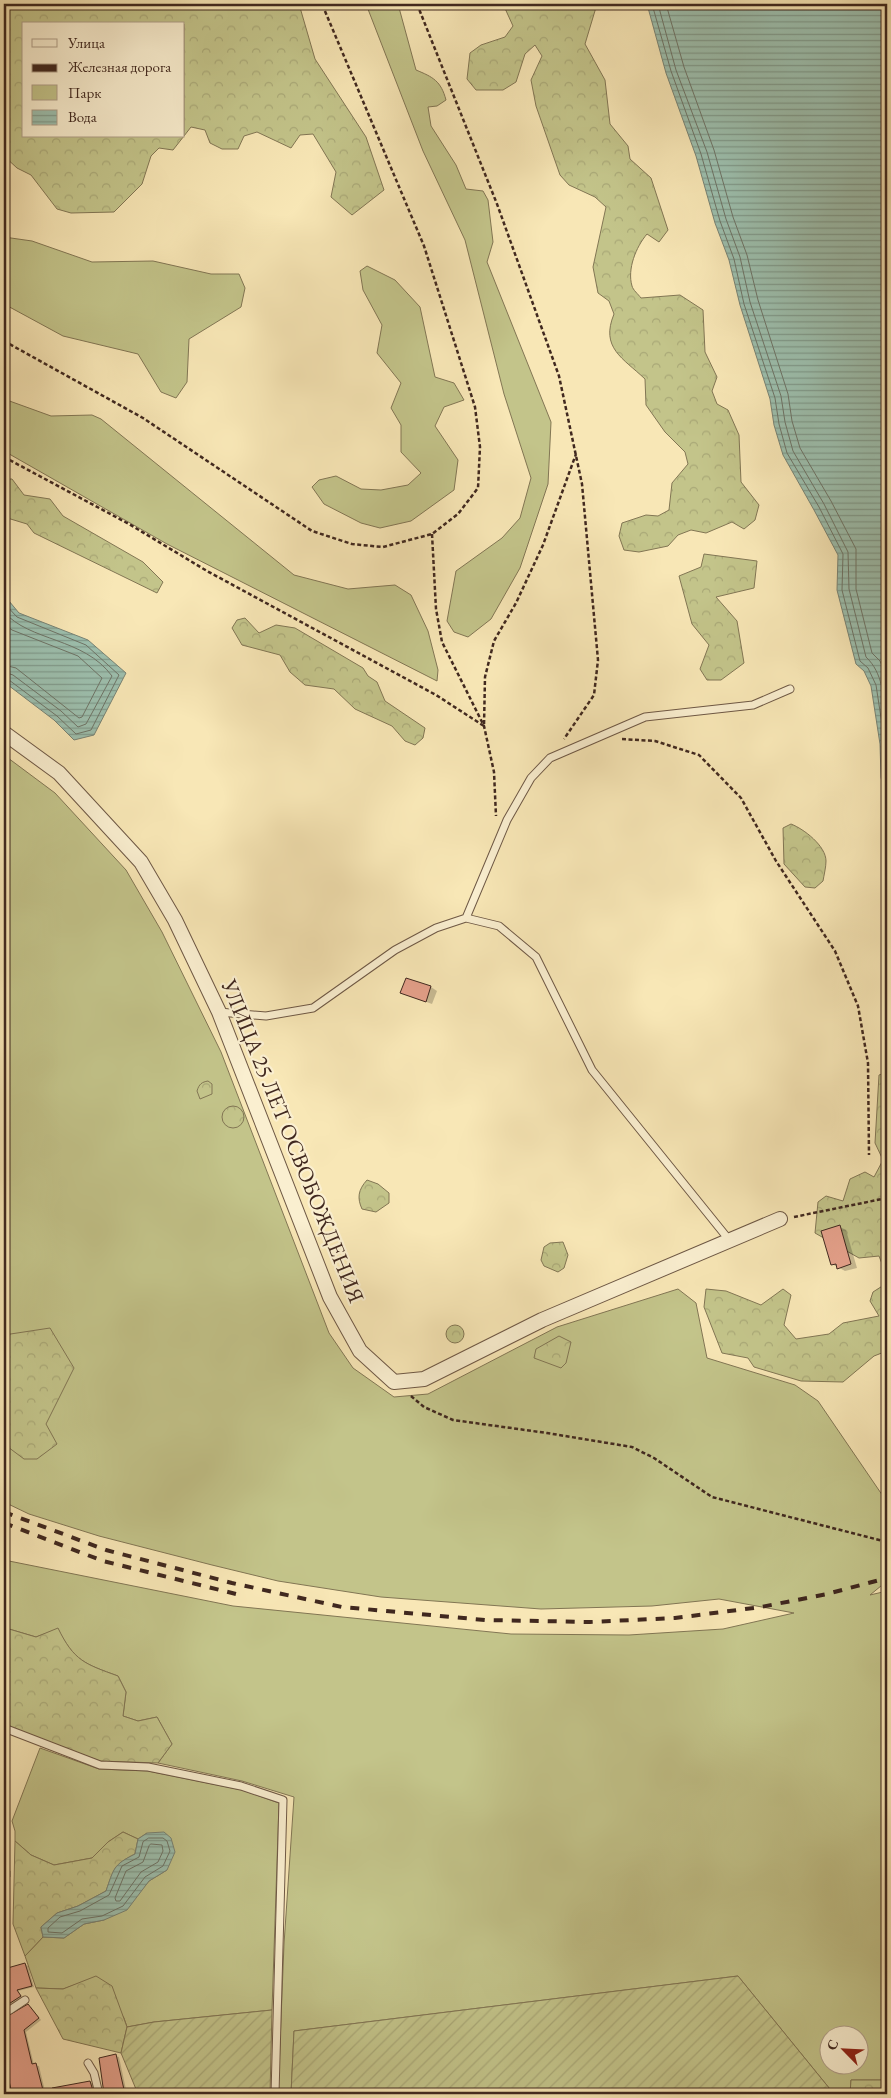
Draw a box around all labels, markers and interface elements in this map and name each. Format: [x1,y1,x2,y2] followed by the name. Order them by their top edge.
[22,22,185,138] legend
[67,33,105,52] text: Улица
[67,57,171,76] text: Железная дорога
[68,83,101,102] text: Парк
[68,107,97,126] text: Вода
[214,974,371,1307] street label: УЛИЦА 25 ЛЕТ ОСВОБОЖДЕНИЯ
[818,2026,868,2076] north arrow
[822,2036,842,2053] text: С

